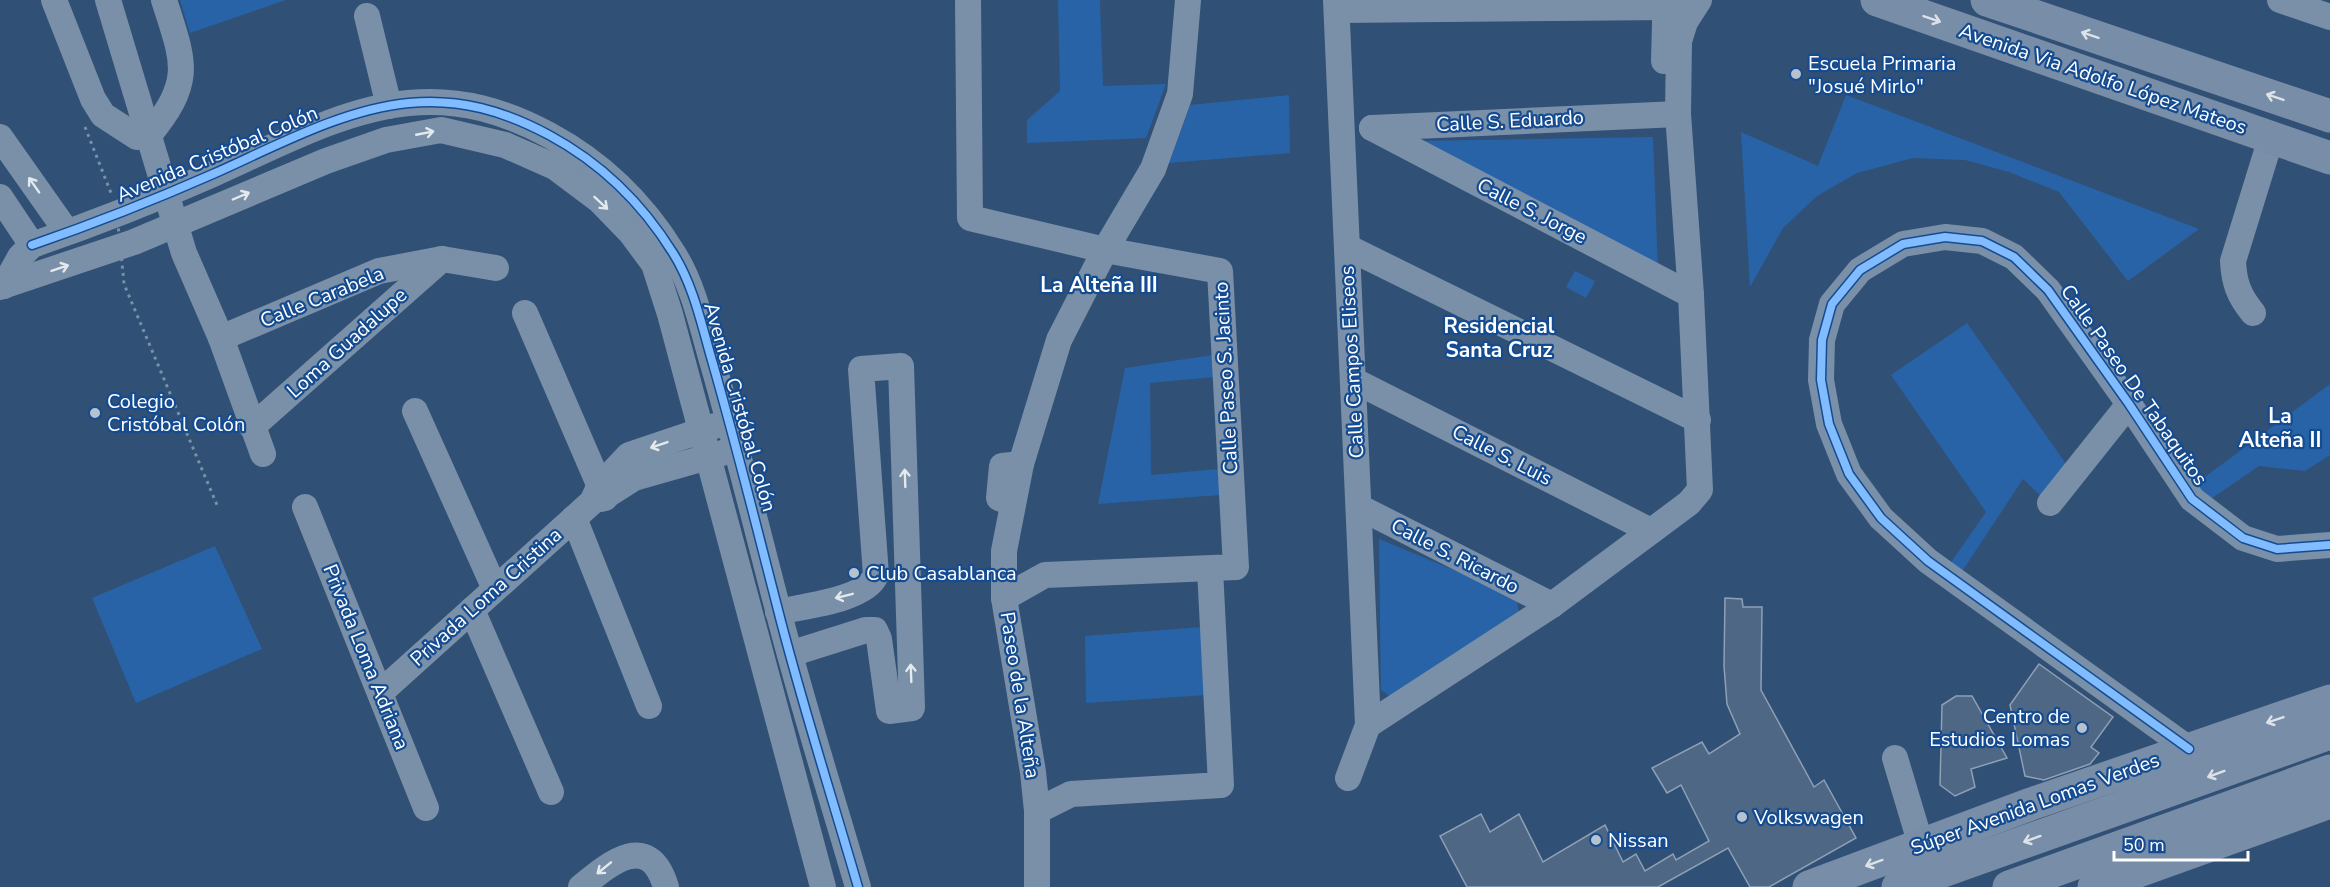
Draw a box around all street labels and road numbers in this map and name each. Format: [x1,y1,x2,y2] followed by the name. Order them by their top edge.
[1956,17,2250,141] street label: Avenida Via Adolfo López Mateos
[112,99,322,209] street label: Avenida Cristóbal Colón
[1435,104,1585,138] street label: Calle S. Eduardo
[1472,172,1592,250] street label: Calle S. Jorge
[256,260,388,334] street label: Calle Carabela
[1333,265,1371,459] street label: Calle Campos Eliseos
[2054,279,2214,491] street label: Calle Paseo De Tabaquitos
[1207,281,1245,475] street label: Calle Paseo S. Jacinto
[281,282,413,404] street label: Loma Guadalupe
[697,299,783,515] street label: Avenida Cristóbal Colón
[1447,418,1557,492] street label: Calle S. Luis
[1386,512,1524,600] street label: Calle S. Ricardo
[404,522,568,672] street label: Privada Loma Cristina
[316,560,416,754] street label: Privada Loma Adriana
[994,610,1046,780] street label: Paseo de la Alteña
[1907,746,2163,862] street label: Súper Avenida Lomas Verdes

